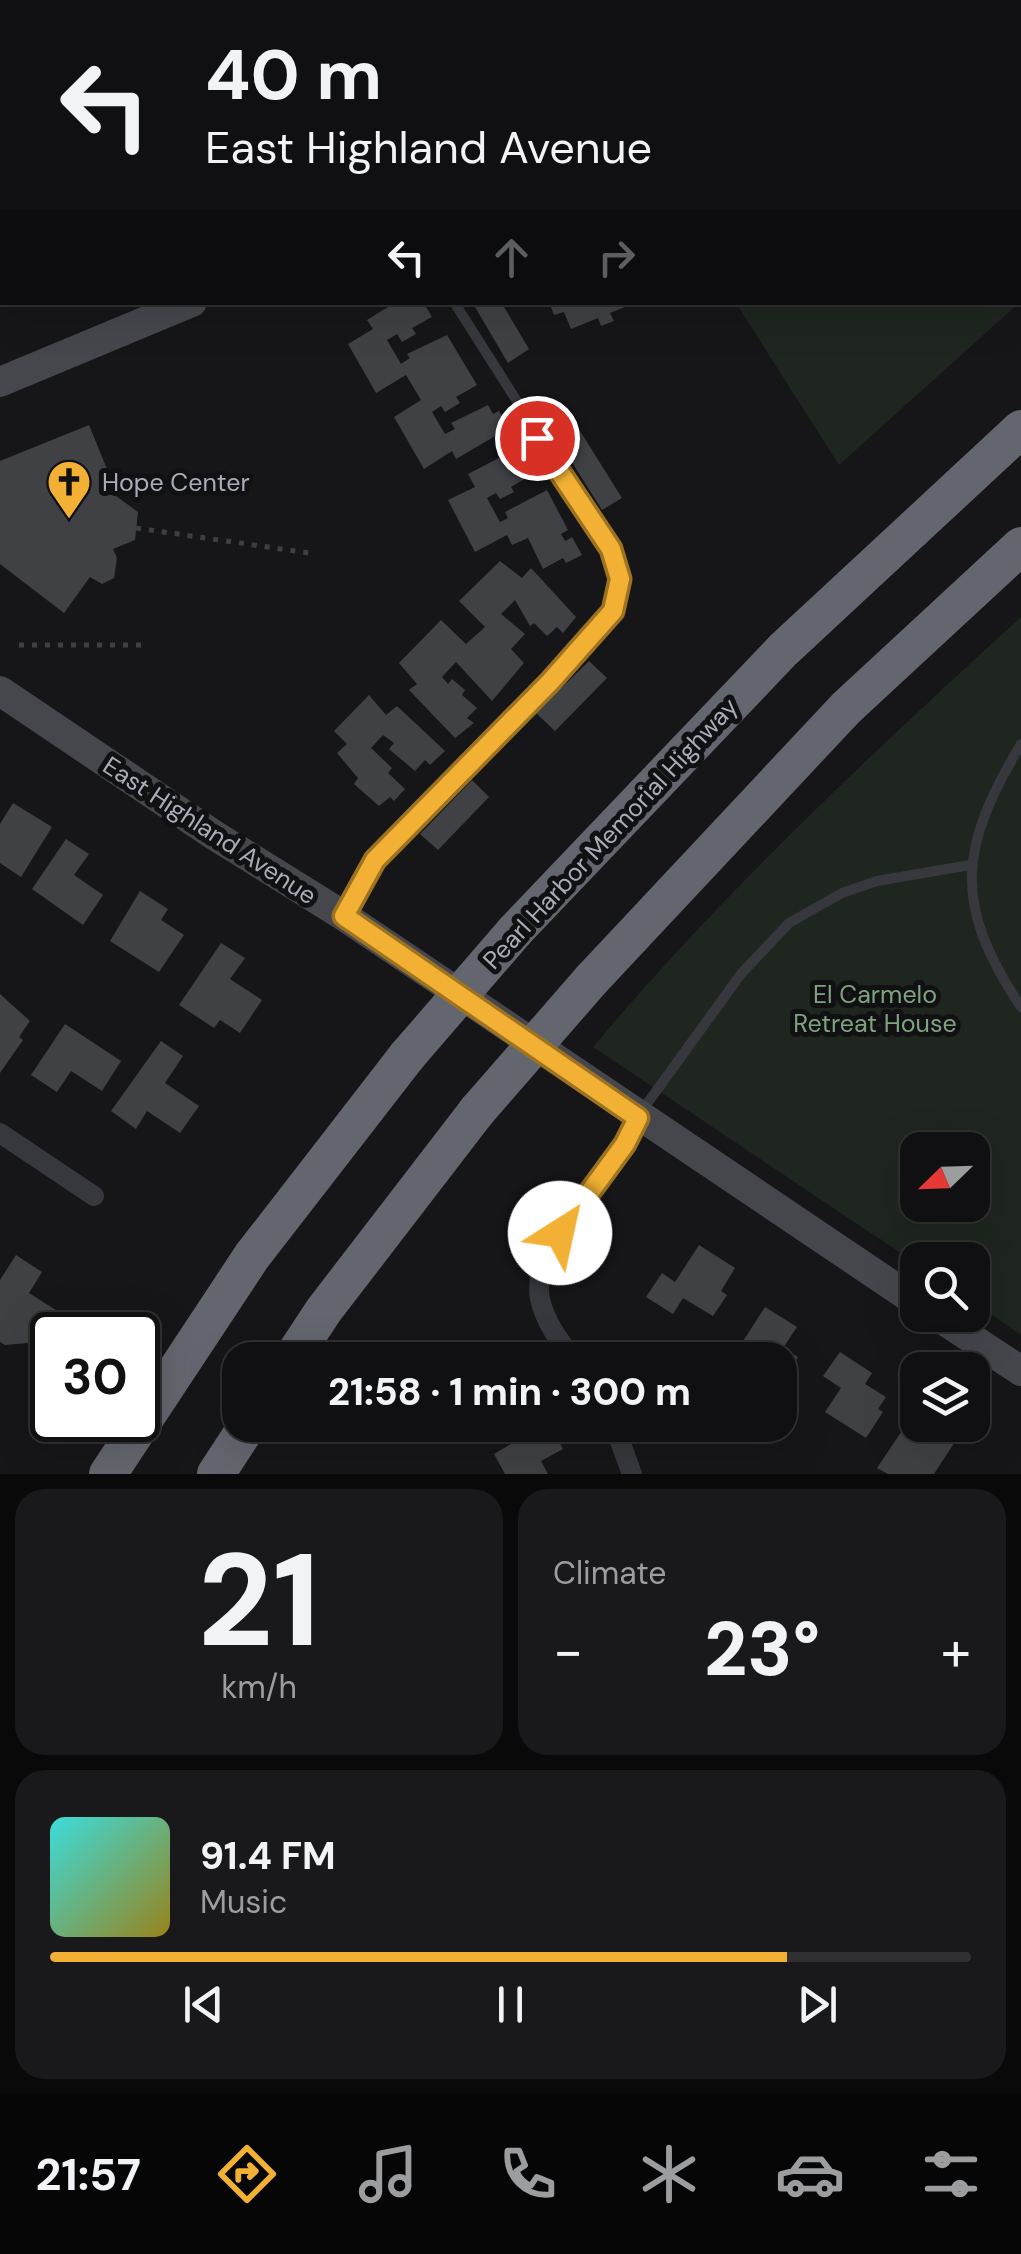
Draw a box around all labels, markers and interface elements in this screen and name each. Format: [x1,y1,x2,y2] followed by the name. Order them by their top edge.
[205,30,382,121] text: 40 m
[40,40,170,170] icon: left
[205,118,652,177] text: East Highland Avenue
[379,230,434,285] icon: left
[484,230,539,285] icon: ahead
[589,230,644,285] icon: right
[495,396,580,481] pin
[510,411,565,466] icon: arrive
[46,459,92,520] church icon: Hope Center
[102,466,250,499] place label: Hope Center
[476,690,745,976] street label: Pearl Harbor Memorial Highway
[97,749,323,912] street label: East Highland Avenue
[793,978,957,1040] park label: El Carmelo Retreat House
[900,1132,990,1222] north arrow
[900,1132,990,1442] map controls
[508,1181,612,1285] position arrow
[900,1242,990,1332] button: search
[30,1312,160,1442] speed limit sign: 30
[900,1352,990,1442] button: layers
[328,1367,691,1417] text: 21:58 · 1 min · 300 m
[198,1516,320,1685] text: 21
[553,1552,667,1594] text: Climate
[704,1601,820,1698] text: 23°
[553,1615,583,1687] text: −
[941,1615,971,1687] text: +
[221,1666,297,1708] text: km/h
[200,1831,336,1881] text: 91.4 FM
[200,1881,287,1923] text: Music
[176,1977,231,2032] icon: previous
[483,1977,538,2032] icon: pause
[790,1977,845,2032] icon: next
[212,2139,282,2209] icon: directions
[353,2139,423,2209] icon: music
[493,2139,563,2209] icon: phone
[634,2139,704,2209] icon: climate
[775,2139,845,2209] icon: car
[916,2139,986,2209] icon: filters
[35,2145,141,2204] text: 21:57

